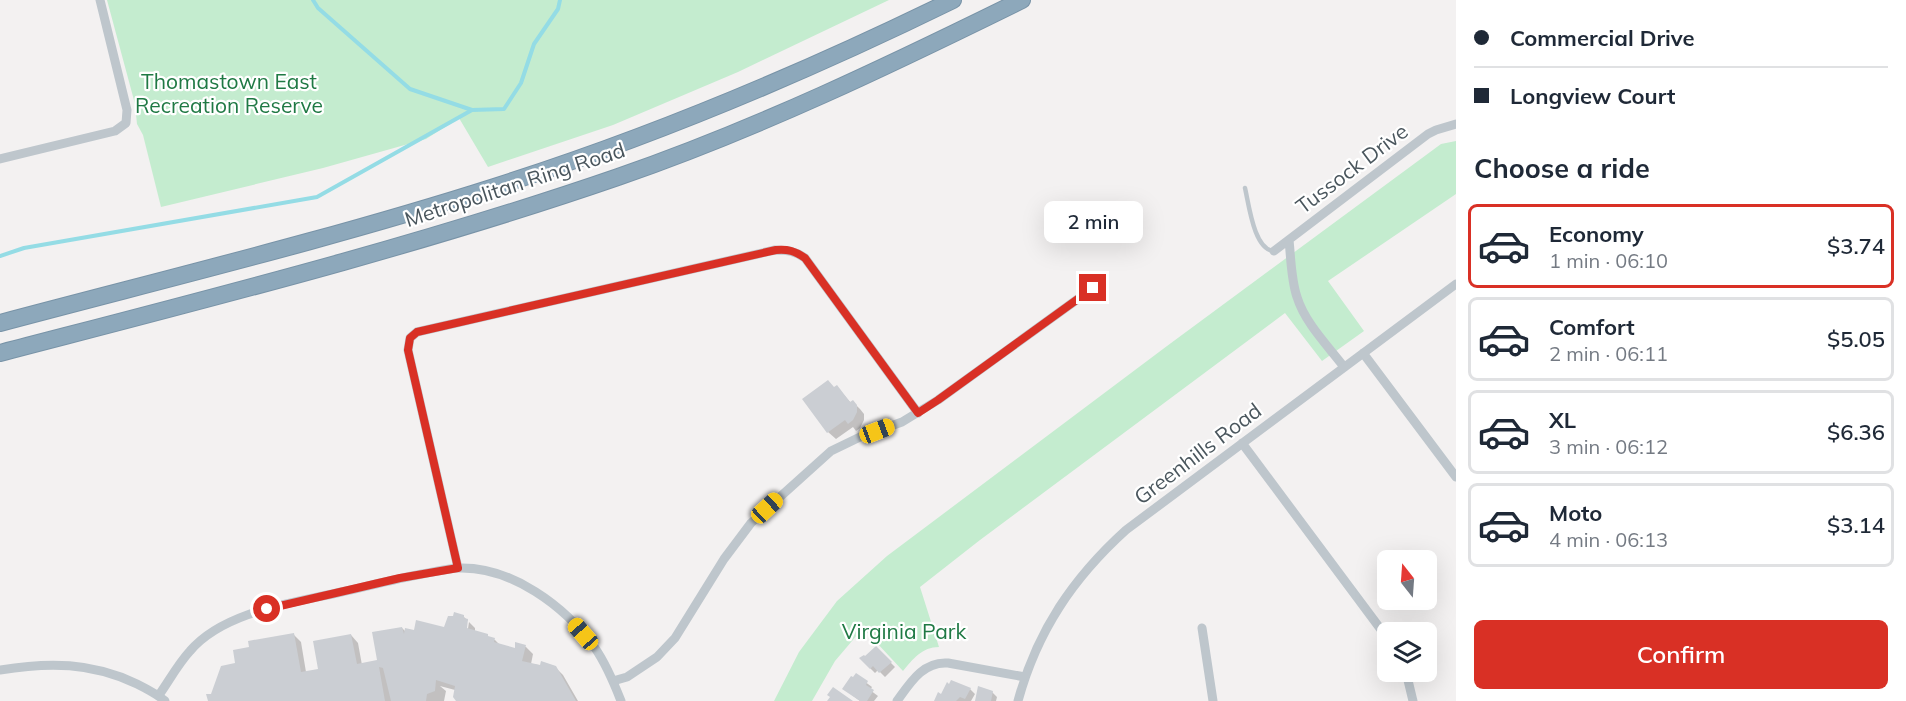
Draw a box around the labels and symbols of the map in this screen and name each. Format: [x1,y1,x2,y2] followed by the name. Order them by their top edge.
[135,68,323,118] park label: Thomastown East Recreation Reserve
[1290,118,1413,219] street label: Tussock Drive
[401,136,628,232] street label: Metropolitan Ring Road
[1044,201,1142,243] callout: 2 min
[1079,274,1106,301] route end
[1129,397,1266,510] street label: Greenhills Road
[857,416,897,446] car
[748,489,786,527] car
[1377,550,1437,610] north arrow
[253,595,280,622] route start
[564,615,602,653] car
[842,618,966,644] park label: Virginia Park

